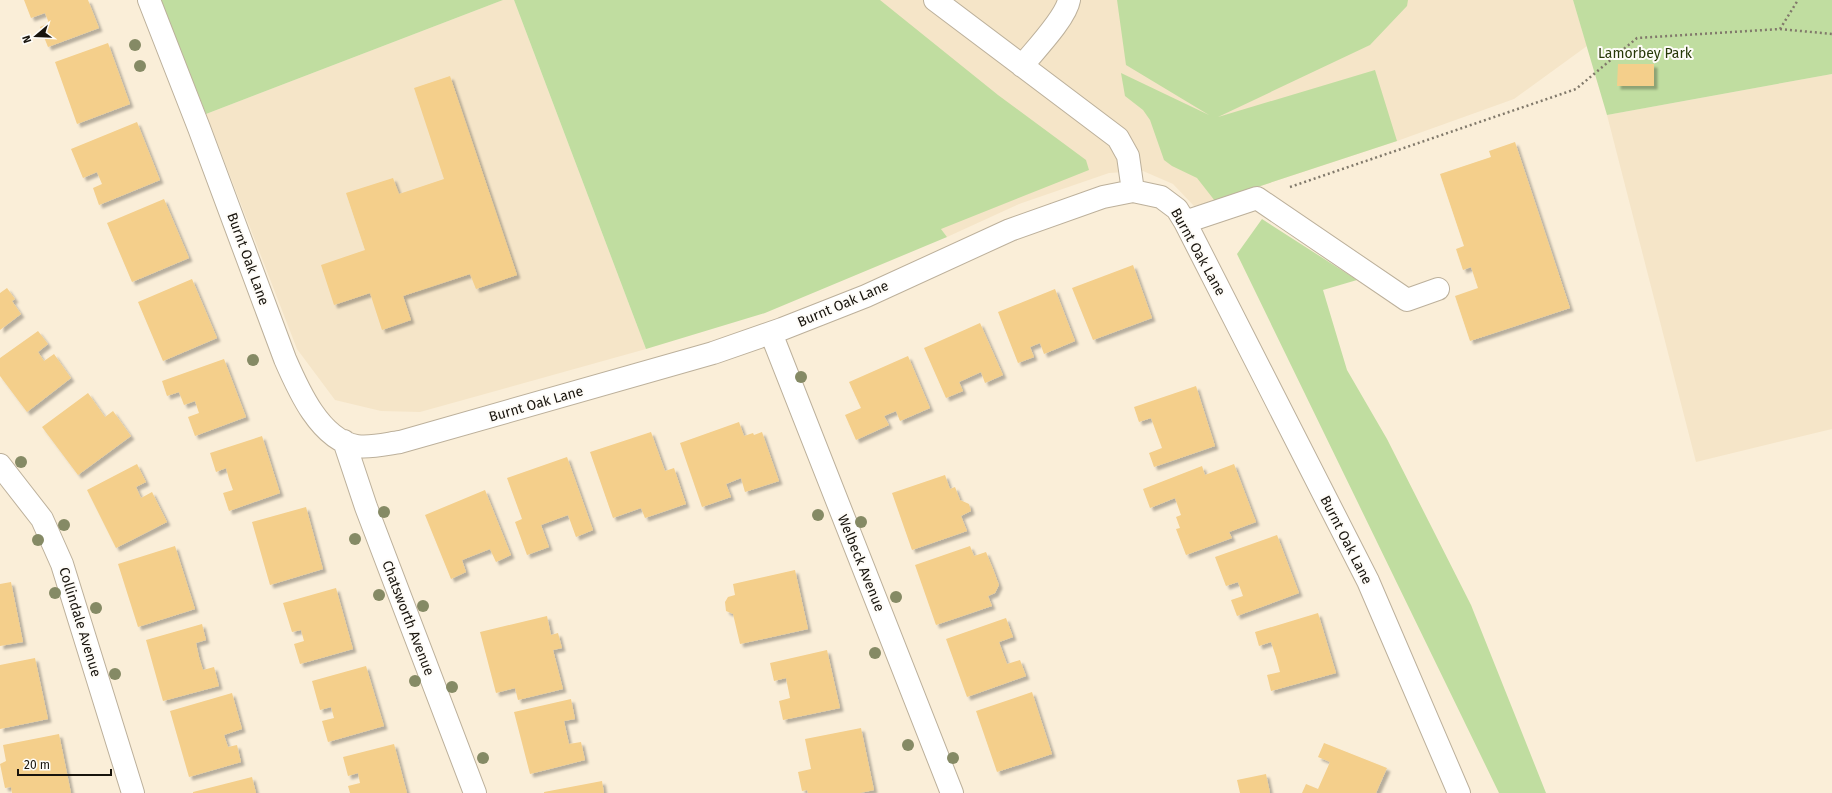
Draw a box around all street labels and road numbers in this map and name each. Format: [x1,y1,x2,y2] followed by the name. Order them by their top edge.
[1167,205,1229,299] street label: Burnt Oak Lane
[223,210,273,308] street label: Burnt Oak Lane
[795,277,891,331] street label: Burnt Oak Lane
[487,382,585,426] street label: Burnt Oak Lane
[1316,493,1376,587] street label: Burnt Oak Lane
[834,512,888,614] street label: Welbeck Avenue
[378,558,438,678] street label: Chatsworth Avenue
[55,565,105,679] street label: Collindale Avenue

